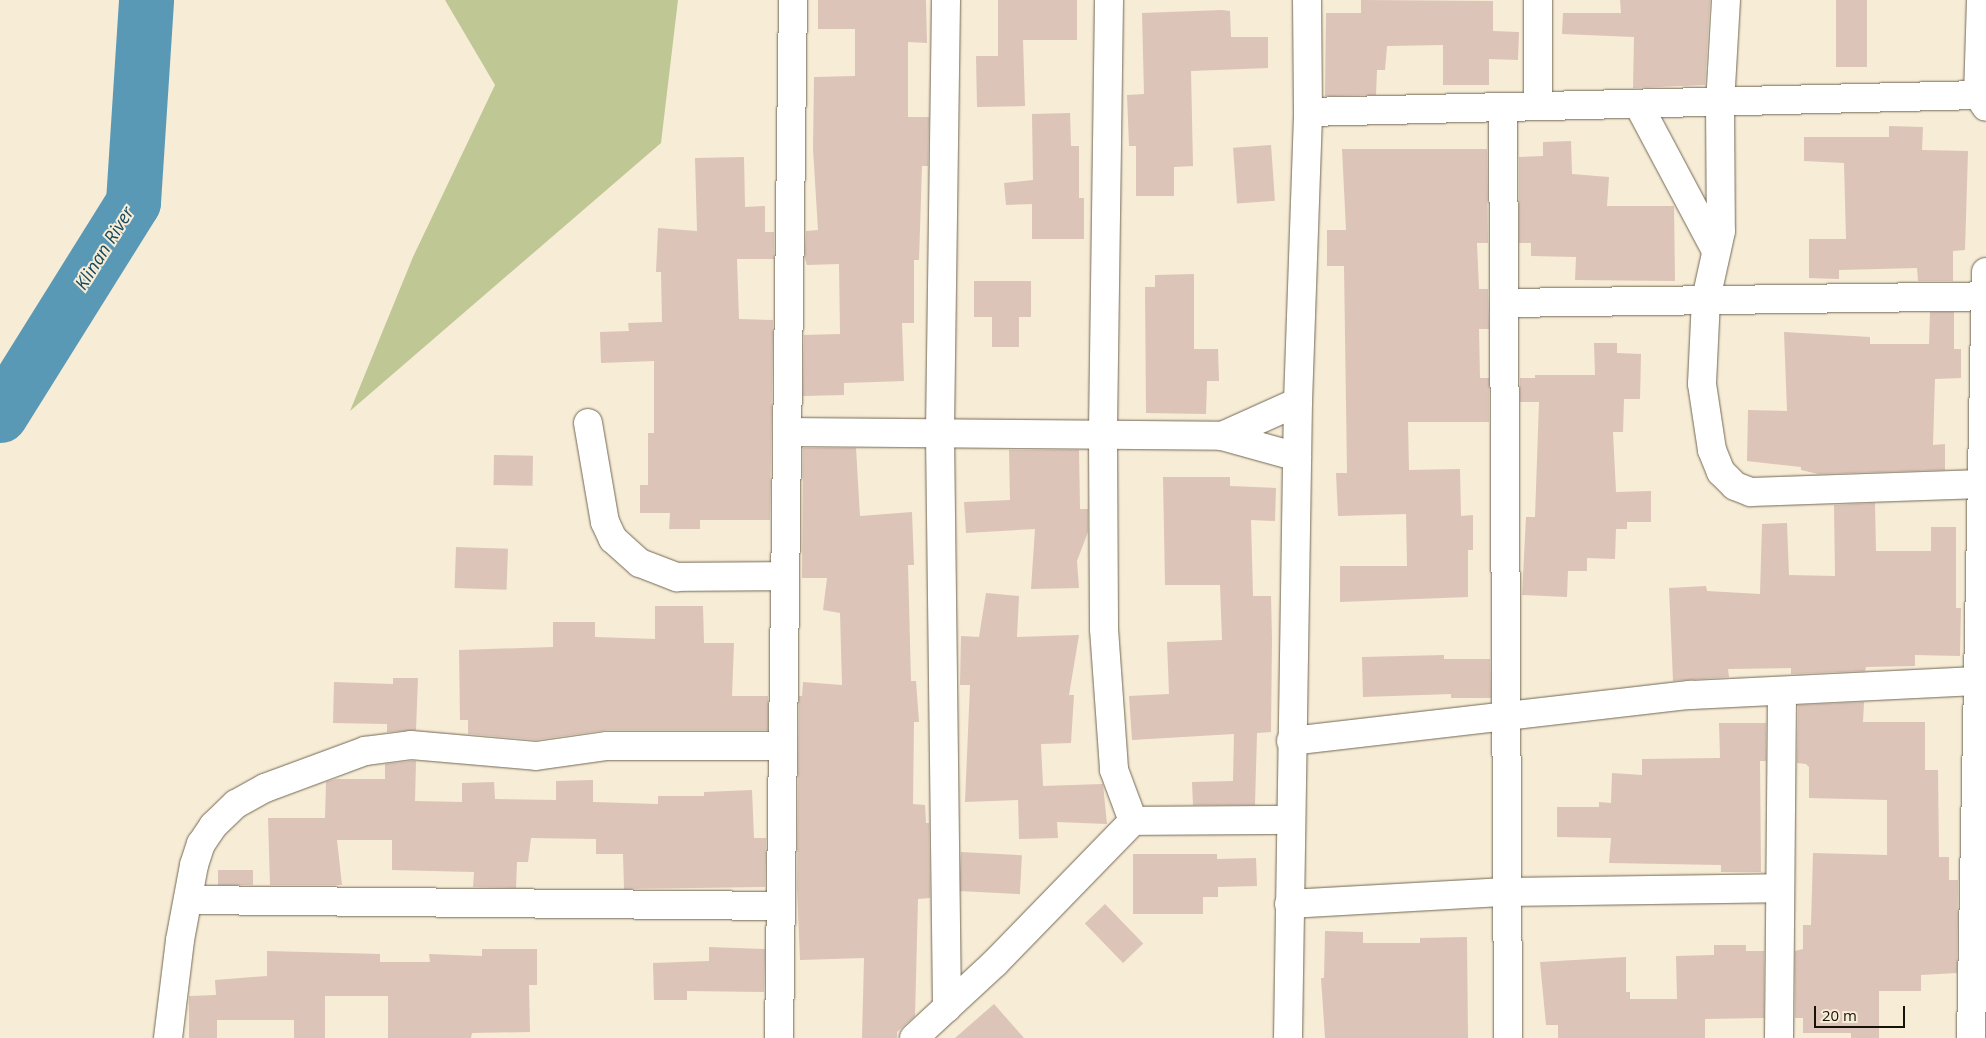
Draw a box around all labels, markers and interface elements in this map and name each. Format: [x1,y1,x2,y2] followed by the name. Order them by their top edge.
[70,202,138,294] water label: Klinan River
[1816,996,1907,1028] scale bar
[1822,1005,1857,1025] text: 20 m

